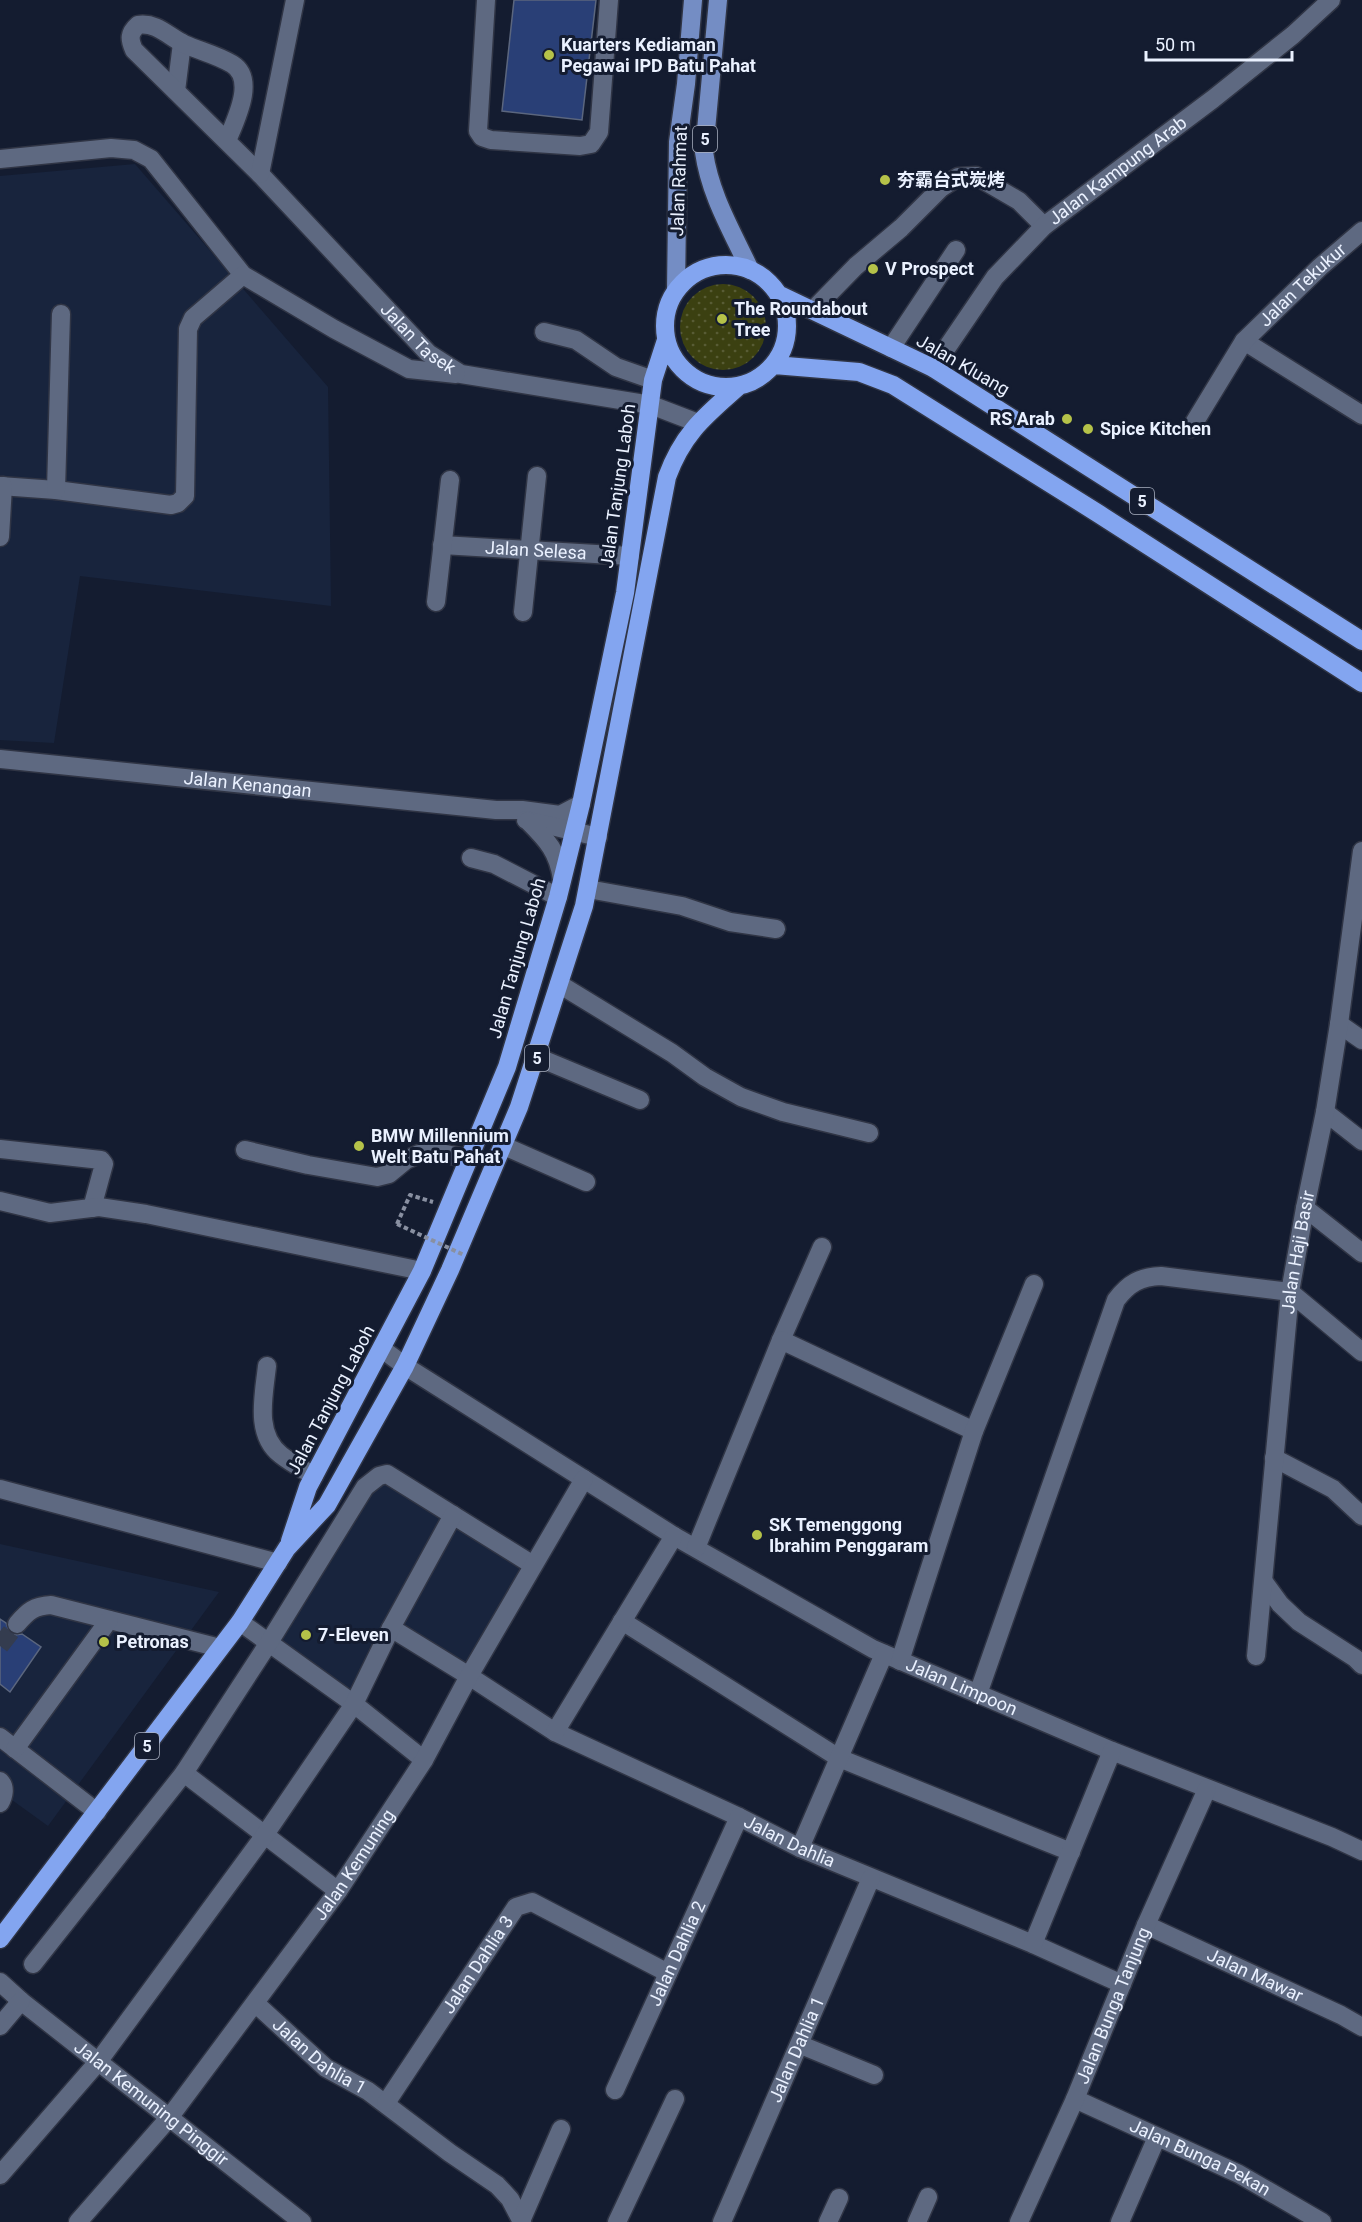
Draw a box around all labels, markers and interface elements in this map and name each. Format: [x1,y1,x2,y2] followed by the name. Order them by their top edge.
[1146,24,1292,62] scale bar
[561,34,756,76] place label: Kuarters Kediaman Pegawai IPD Batu Pahat
[1155,34,1195,55] text: 50 m
[542,48,556,62] marker: Kuarters Kediaman Pegawai IPD Batu Pahat
[1044,112,1191,229] street label: Jalan Kampung Arab
[666,125,691,237] street label: Jalan Rahmat
[693,126,717,152] road number: 5
[897,169,1005,190] place label: 夯霸台式炭烤
[878,173,892,187] marker: 夯霸台式炭烤
[1254,239,1350,331] street label: Jalan Tekukur
[885,258,974,279] place label: V Prospect
[866,262,880,276] marker: V Prospect
[376,298,461,378] street label: Jalan Tasek
[734,298,868,340] place label: The Roundabout Tree
[715,312,729,326] marker: The Roundabout Tree
[913,330,1013,400] street label: Jalan Kluang
[596,402,639,570] street label: Jalan Tanjung Laboh
[990,408,1055,429] place label: RS Arab
[1060,412,1074,426] marker: RS Arab
[1100,418,1211,439] place label: Spice Kitchen
[1081,422,1095,436] marker: Spice Kitchen
[1130,488,1154,514] road number: 5
[485,537,587,563] street label: Jalan Selesa
[183,767,313,801] street label: Jalan Kenangan
[484,875,549,1041] street label: Jalan Tanjung Laboh
[525,1045,549,1071] road number: 5
[371,1125,509,1167] place label: BMW Millennium Welt Batu Pahat
[352,1139,366,1153] marker: BMW Millennium Welt Batu Pahat
[1277,1189,1318,1315] street label: Jalan Haji Basir
[282,1322,379,1478] street label: Jalan Tanjung Laboh
[769,1514,928,1556] place label: SK Temenggong Ibrahim Penggaram
[750,1528,764,1542] marker: SK Temenggong Ibrahim Penggaram
[318,1624,389,1645] place label: 7-Eleven
[299,1628,313,1642] marker: 7-Eleven
[116,1631,189,1652] place label: Petronas
[97,1635,111,1649] marker: Petronas
[903,1653,1021,1719] street label: Jalan Limpoon
[135,1733,159,1759] road number: 5
[309,1805,399,1924] street label: Jalan Kemuning
[741,1810,838,1871] street label: Jalan Dahlia
[644,1897,710,2009] street label: Jalan Dahlia 2
[437,1911,517,2017] street label: Jalan Dahlia 3
[1071,1924,1154,2087] street label: Jalan Bunga Tanjung
[1204,1944,1306,2006] street label: Jalan Mawar
[764,1993,828,2105] street label: Jalan Dahlia 1
[269,2013,370,2098] street label: Jalan Dahlia 1
[70,2036,233,2170] street label: Jalan Kemuning Pinggir
[1127,2114,1274,2200] street label: Jalan Bunga Pekan

